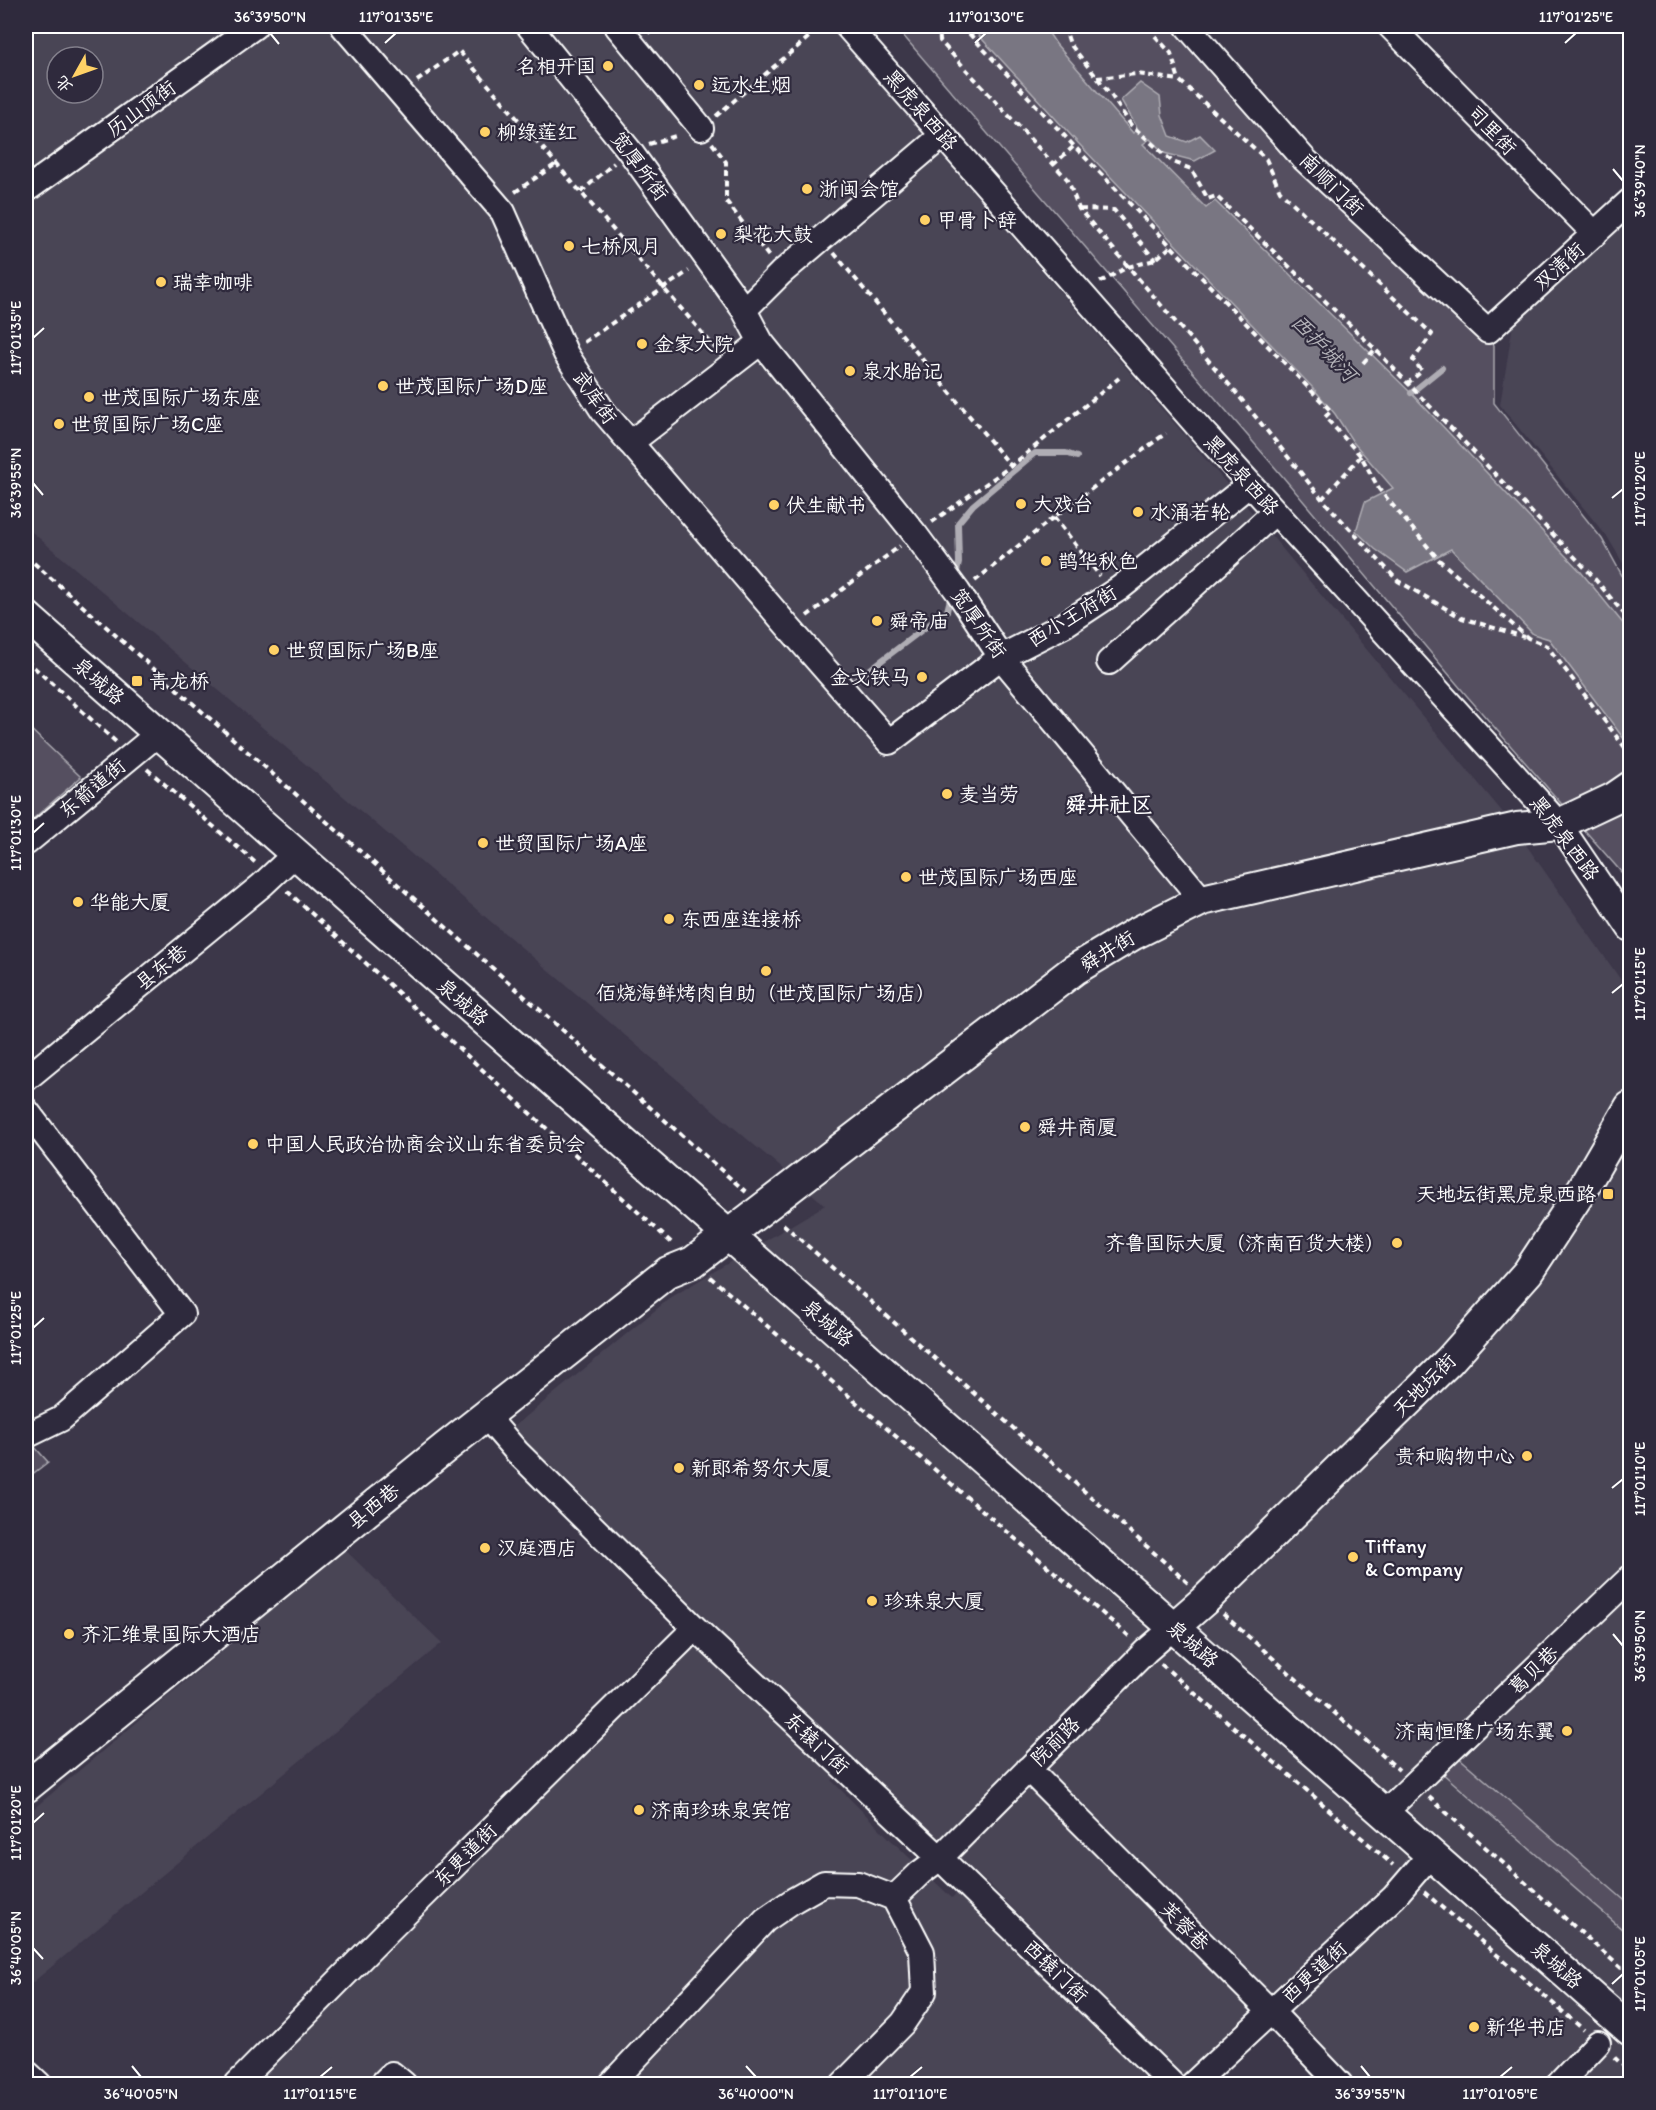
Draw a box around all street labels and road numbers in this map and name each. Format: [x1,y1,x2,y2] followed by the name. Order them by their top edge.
[879,64,964,156] street label: 黑虎泉西路
[102,75,180,141] street label: 历山顶街
[1463,100,1521,160] street label: 司里街
[606,127,674,205] street label: 宽厚所街
[1295,148,1369,220] street label: 南顺门街
[1529,237,1589,295] street label: 双清街
[568,366,622,428] street label: 武库街
[1200,430,1285,521] street label: 黑虎泉西路
[1023,580,1121,652] street label: 西小王府街
[946,583,1012,663] street label: 宽厚所街
[68,652,130,710] street label: 泉城路
[54,753,130,823] street label: 东箭道街
[1525,791,1605,886] street label: 黑虎泉西路
[1075,925,1139,977] street label: 舜井街
[130,938,193,995] street label: 县东巷
[432,973,494,1031] street label: 泉城路
[797,1294,859,1352] street label: 泉城路
[1387,1348,1461,1422] street label: 天地坛街
[342,1477,405,1534] street label: 县西巷
[1162,1615,1224,1673] street label: 泉城路
[1503,1640,1564,1699] street label: 葛贝巷
[780,1707,854,1779] street label: 东辕门街
[1025,1711,1085,1771] street label: 院前路
[428,1818,502,1892] street label: 东更道街
[1155,1896,1215,1956] street label: 芙蓉巷
[1019,1935,1093,2007] street label: 西辕门街
[1277,1936,1351,2008] street label: 西更道街
[1526,1936,1588,1994] street label: 泉城路

